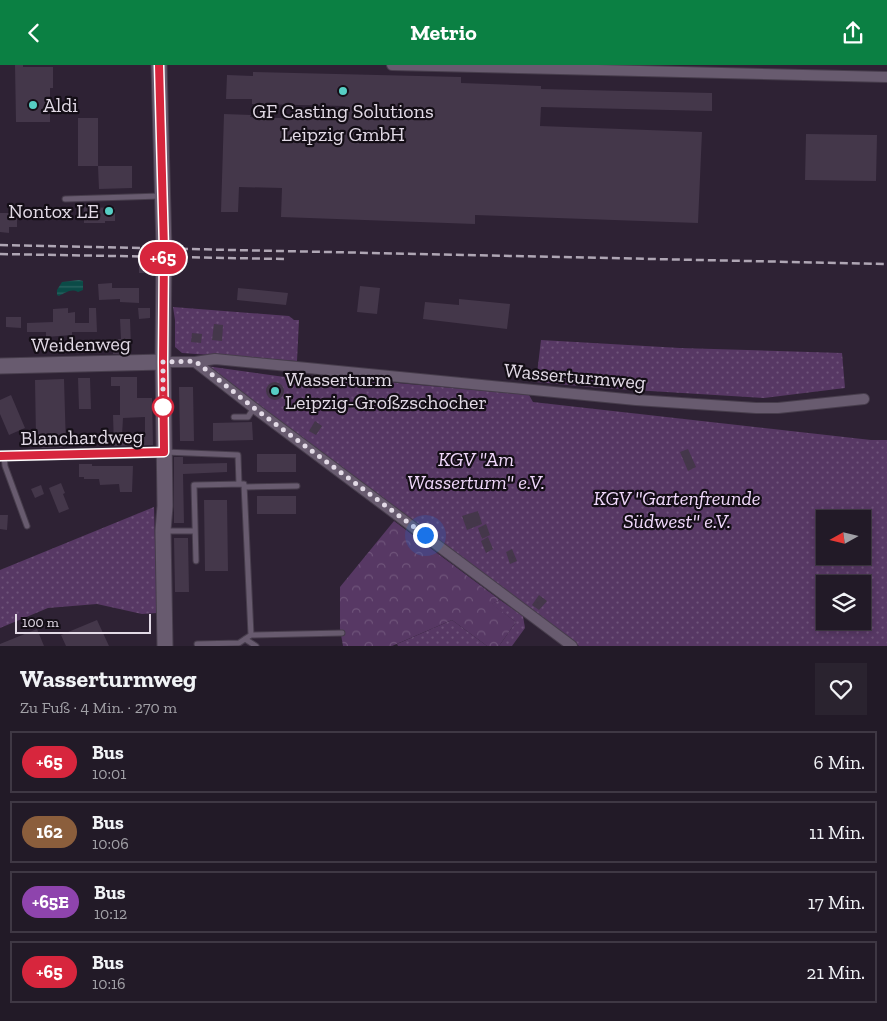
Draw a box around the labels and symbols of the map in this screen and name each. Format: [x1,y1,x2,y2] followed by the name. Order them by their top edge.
[337,85,349,97] marker: GF Casting Solutions Leipzig GmbH
[43,93,78,117] place label: Aldi
[27,99,39,111] marker: Aldi
[252,99,434,146] place label: GF Casting Solutions Leipzig GmbH
[8,199,99,223] place label: Nontox LE
[103,205,115,217] marker: Nontox LE
[134,242,192,274] line badge: +65
[31,331,131,357] street label: Weidenweg
[503,358,647,394] street label: Wasserturmweg
[285,367,487,414] place label: Wasserturm Leipzig-Großzschocher
[269,385,281,397] marker: Wasserturm Leipzig-Großzschocher
[152,396,174,418] unlabelled marker
[20,424,144,450] street label: Blanchardweg
[407,447,545,494] park label: KGV "Am Wasserturm" e.V.
[594,486,760,533] park label: KGV "Gartenfreunde Südwest" e.V.
[816,510,871,565] north arrow
[413,523,438,548] your location
[15,611,151,634] scale bar

